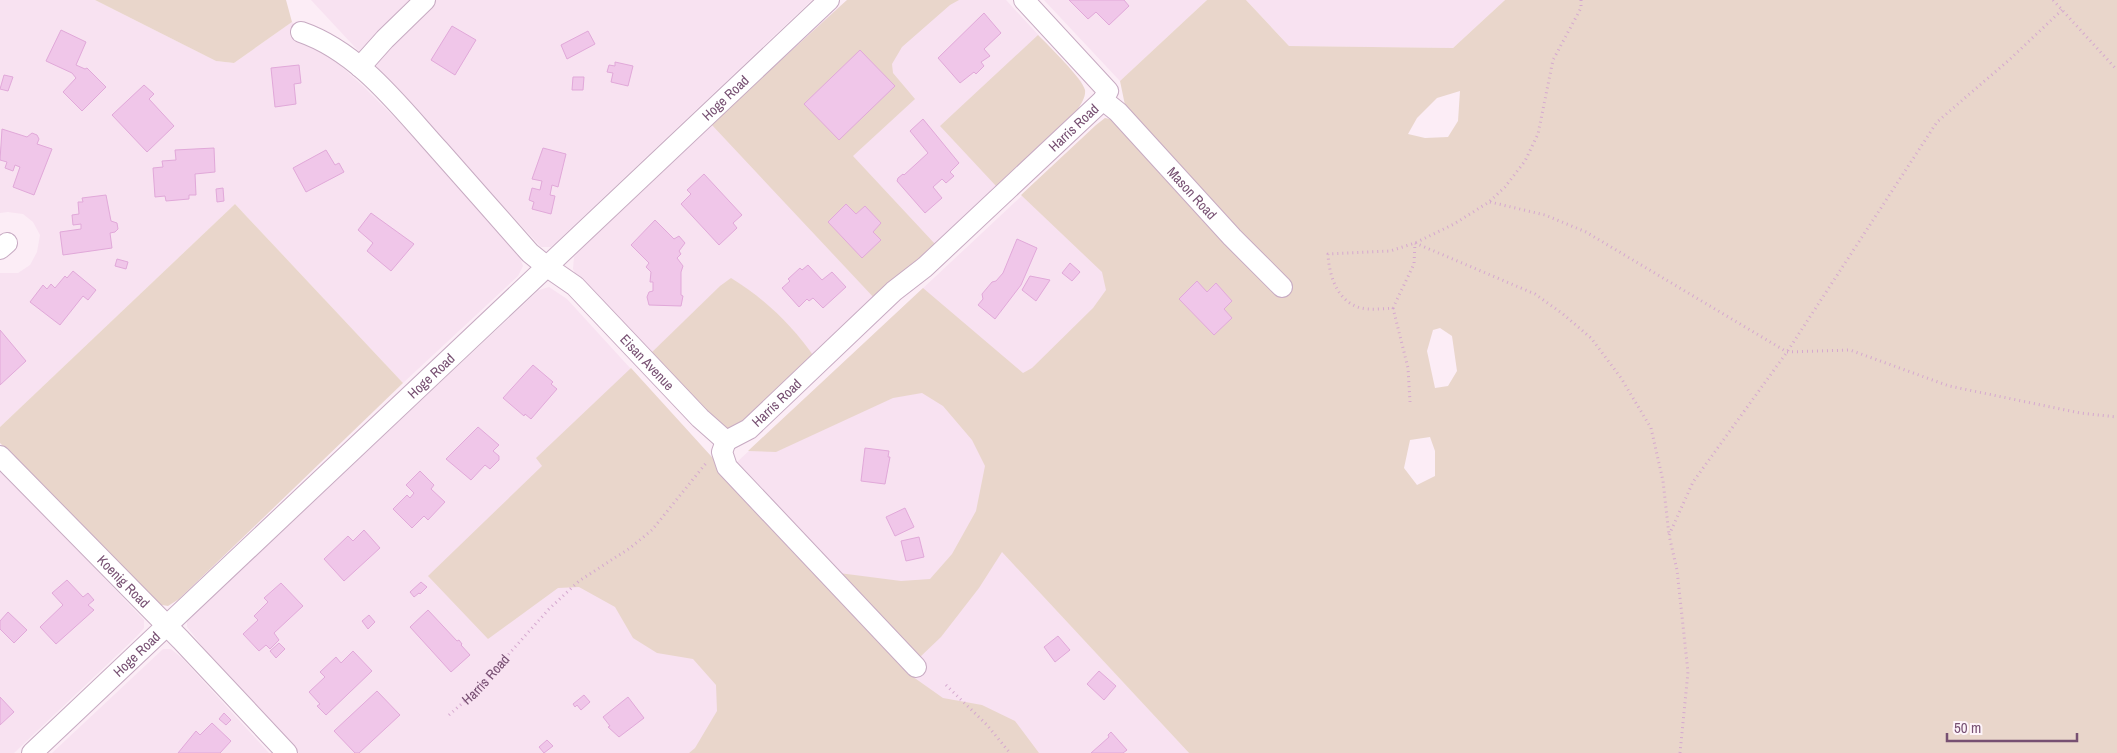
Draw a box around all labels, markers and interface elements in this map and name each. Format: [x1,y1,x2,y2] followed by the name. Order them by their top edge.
[698,71,753,124] street label: Hoge Road
[1045,100,1102,155] street label: Harris Road
[1163,163,1221,223] street label: Mason Road
[616,330,678,394] street label: Eisan Avenue
[404,349,458,402] street label: Hoge Road
[748,375,805,431] street label: Harris Road
[93,551,153,612] street label: Koenig Road
[109,628,164,681] street label: Hoge Road
[458,651,513,708] street label: Harris Road
[1947,710,2077,742] scale bar
[1954,717,1981,738] text: 50 m

